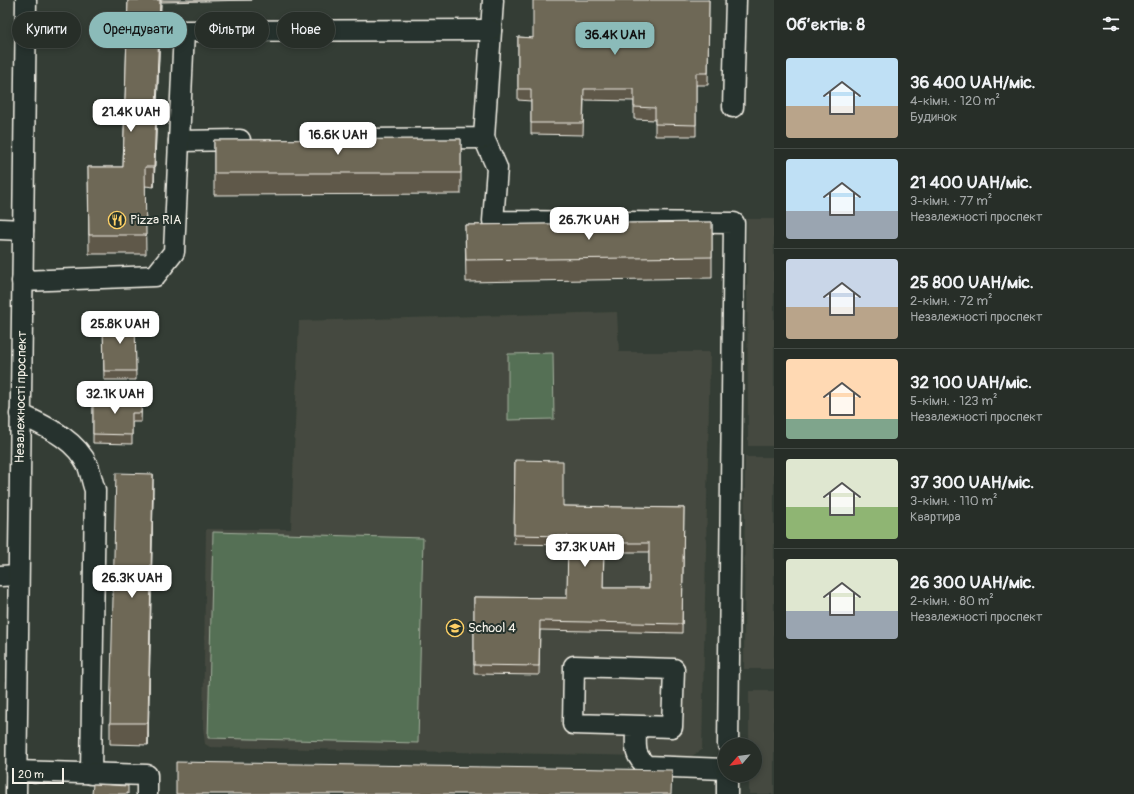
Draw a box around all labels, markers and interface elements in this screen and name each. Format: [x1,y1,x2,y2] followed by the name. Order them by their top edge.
[12,12,81,48] chip: Купити
[89,12,187,48] chip: Орендувати
[195,12,269,48] chip: Фільтри
[277,12,335,48] chip: Нове
[1100,13,1122,35] icon: filters
[786,14,865,35] text: Об’єктів: 8
[569,22,661,56] pin: 36.4K UAH
[584,27,646,43] text: 36.4K UAH
[910,72,1036,93] text: 36 400 UAH/міс.
[818,74,866,122] icon: home
[910,93,1000,109] text: 4-кімн. · 120 m²
[85,99,177,133] pin: 21.4K UAH
[102,104,160,120] text: 21.4K UAH
[910,109,957,125] text: Будинок
[292,122,384,156] pin: 16.6K UAH
[309,127,368,143] text: 16.6K UAH
[910,172,1032,193] text: 21 400 UAH/міс.
[818,175,866,223] icon: home
[910,193,992,209] text: 3-кімн. · 77 m²
[543,207,635,241] pin: 26.7K UAH
[910,209,1043,225] text: Незалежності проспект
[107,210,127,230] restaurant icon: Pizza RIA
[130,212,182,228] place label: Pizza RIA
[559,212,619,228] text: 26.7K UAH
[910,272,1034,293] text: 25 800 UAH/міс.
[818,275,866,323] icon: home
[910,293,993,309] text: 2-кімн. · 72 m²
[910,309,1043,325] text: Незалежності проспект
[74,311,166,345] pin: 25.8K UAH
[90,316,150,332] text: 25.8K UAH
[12,330,30,463] street label: Незалежності проспект
[910,372,1032,393] text: 32 100 UAH/міс.
[818,375,866,423] icon: home
[69,381,161,415] pin: 32.1K UAH
[86,386,144,402] text: 32.1K UAH
[910,393,997,409] text: 5-кімн. · 123 m²
[910,409,1043,425] text: Незалежності проспект
[910,472,1034,493] text: 37 300 UAH/міс.
[818,475,866,523] icon: home
[910,493,997,509] text: 3-кімн. · 110 m²
[910,509,961,525] text: Квартира
[539,534,631,568] pin: 37.3K UAH
[555,539,615,555] text: 37.3K UAH
[86,565,178,599] pin: 26.3K UAH
[102,570,162,586] text: 26.3K UAH
[910,572,1035,593] text: 26 300 UAH/міс.
[818,575,866,623] icon: home
[910,593,994,609] text: 2-кімн. · 80 m²
[910,609,1043,625] text: Незалежності проспект
[445,618,465,638] school or university icon: School 4
[468,620,516,636] place label: School 4
[718,738,762,782] north arrow
[718,738,762,782] map controls
[12,766,64,785] scale bar
[18,768,44,781] text: 20 m

